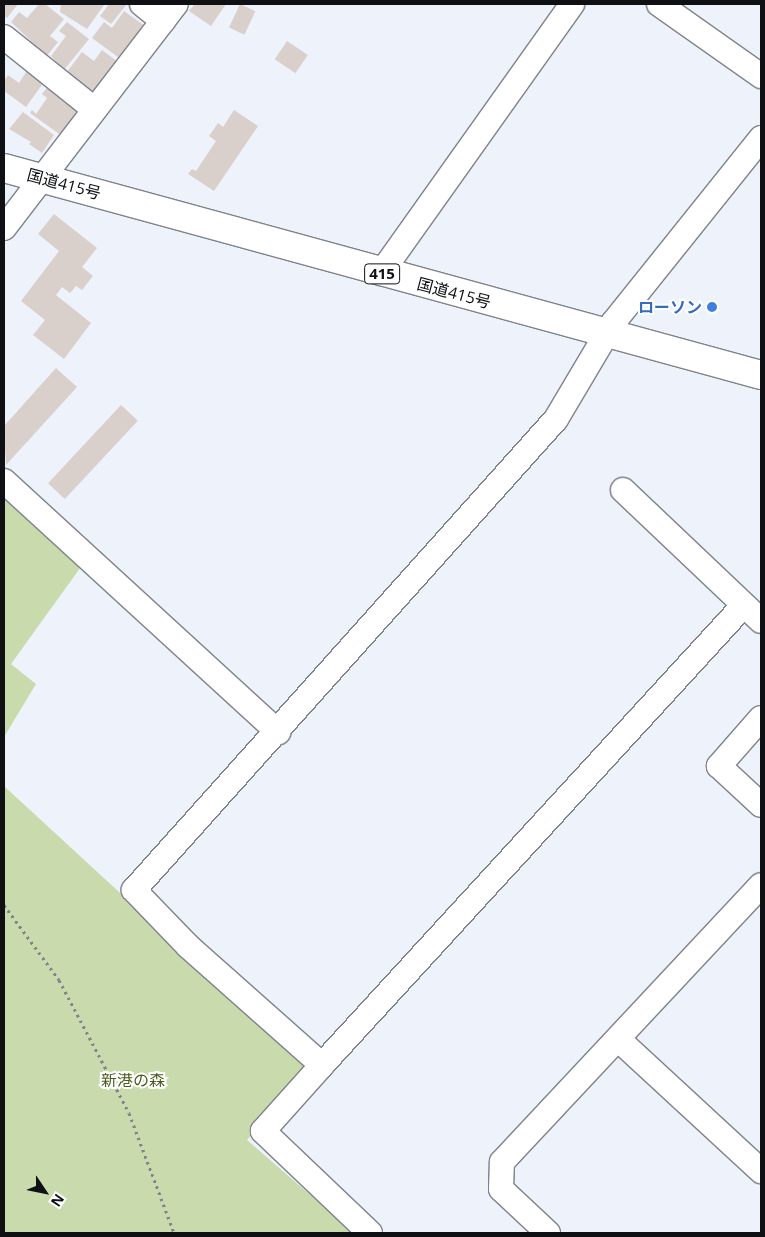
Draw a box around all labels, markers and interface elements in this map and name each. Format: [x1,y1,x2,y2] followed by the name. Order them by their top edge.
[25,165,103,203] street label: 国道415号
[363,262,401,286] road number: 415
[415,274,493,312] street label: 国道415号
[638,297,702,317] place label: ローソン
[706,301,718,313] marker: ローソン
[101,1070,165,1090] park label: 新港の森
[20,1167,70,1217] north arrow
[47,1191,69,1211] text: N

